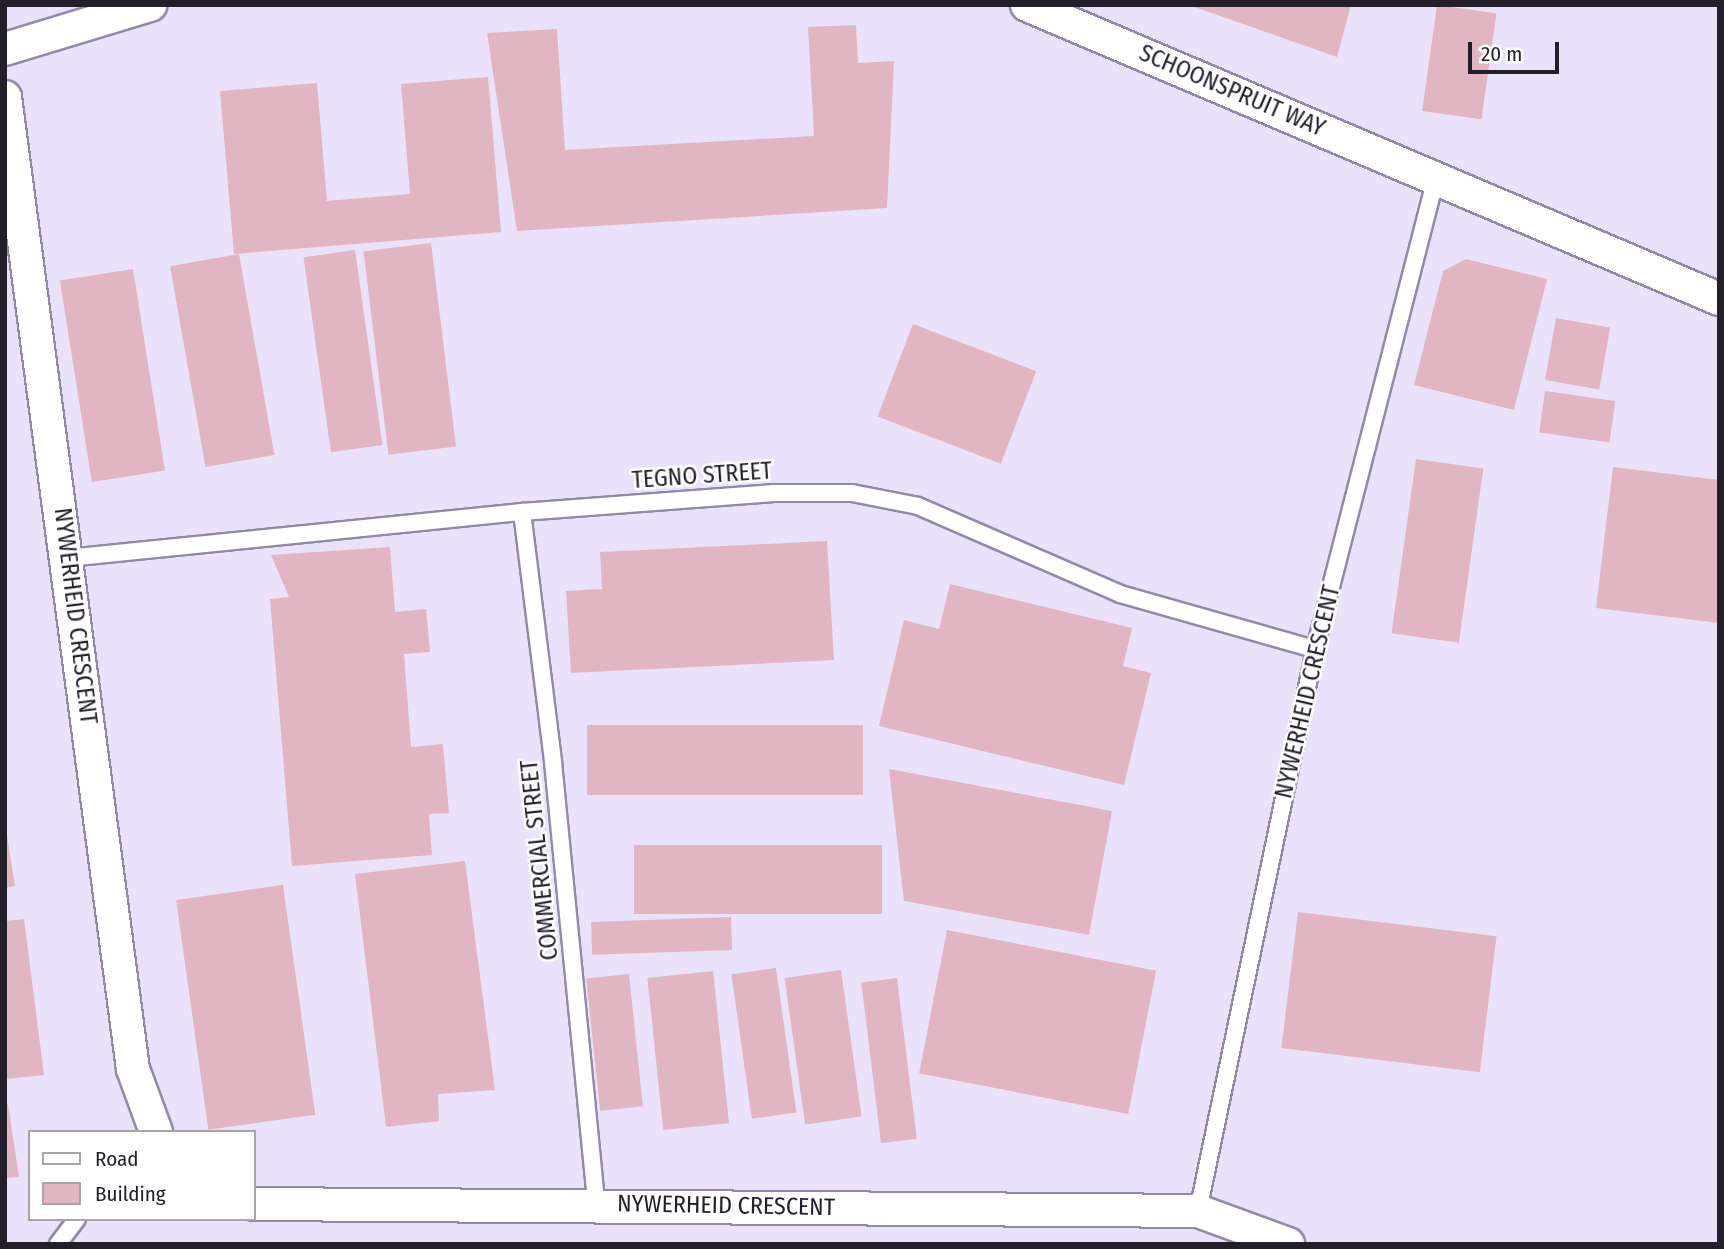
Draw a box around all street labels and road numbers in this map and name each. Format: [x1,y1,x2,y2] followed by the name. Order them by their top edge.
[1135,39,1329,143] street label: SCHOONSPRUIT WAY
[631,457,773,495] street label: TEGNO STREET
[47,506,103,726] street label: NYWERHEID CRESCENT
[1269,583,1347,801] street label: NYWERHEID CRESCENT
[515,758,565,962] street label: COMMERCIAL STREET
[617,1190,835,1222] street label: NYWERHEID CRESCENT

